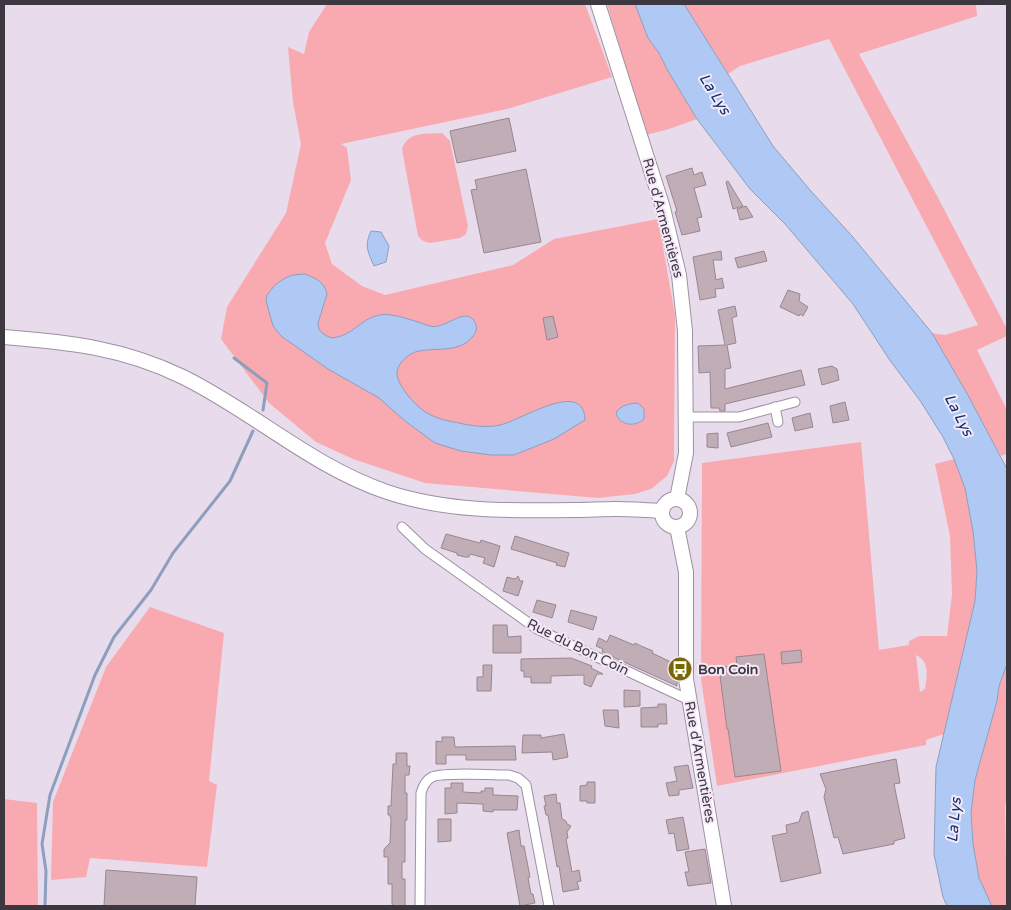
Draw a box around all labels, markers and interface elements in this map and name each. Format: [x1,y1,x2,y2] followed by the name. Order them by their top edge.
[695,70,735,119] water label: La Lys
[639,156,687,280] street label: Rue d'Armentières
[941,391,978,441] water label: La Lys
[524,615,632,679] street label: Rue du Bon Coin
[667,656,693,682] bus stop icon: Bon Coin
[698,661,758,678] place label: Bon Coin
[681,700,719,825] street label: Rue d'Armentières
[943,795,965,843] water label: La Lys

